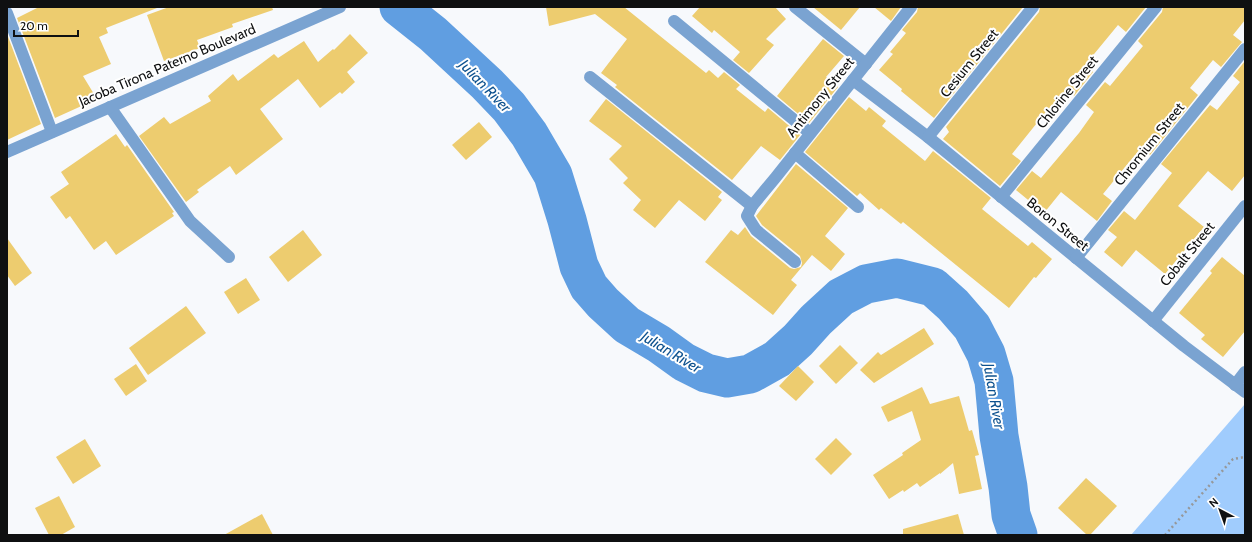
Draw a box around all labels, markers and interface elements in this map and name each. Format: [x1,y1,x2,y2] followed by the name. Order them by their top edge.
[14,12,78,38] scale bar
[20,18,48,33] text: 20 m
[75,20,258,111] street label: Jacoba Tirona Paterno Boulevard
[936,25,1002,101] street label: Cesium Street
[1032,52,1102,132] street label: Chlorine Street
[782,53,858,141] street label: Antimony Street
[454,54,516,117] water label: Julian River
[1110,98,1188,189] street label: Chromium Street
[1023,193,1093,255] street label: Boron Street
[1156,218,1219,290] street label: Cobalt Street
[636,326,705,378] water label: Julian River
[979,360,1009,432] water label: Julian River
[1200,490,1240,530] north arrow
[1206,495,1221,510] text: N

